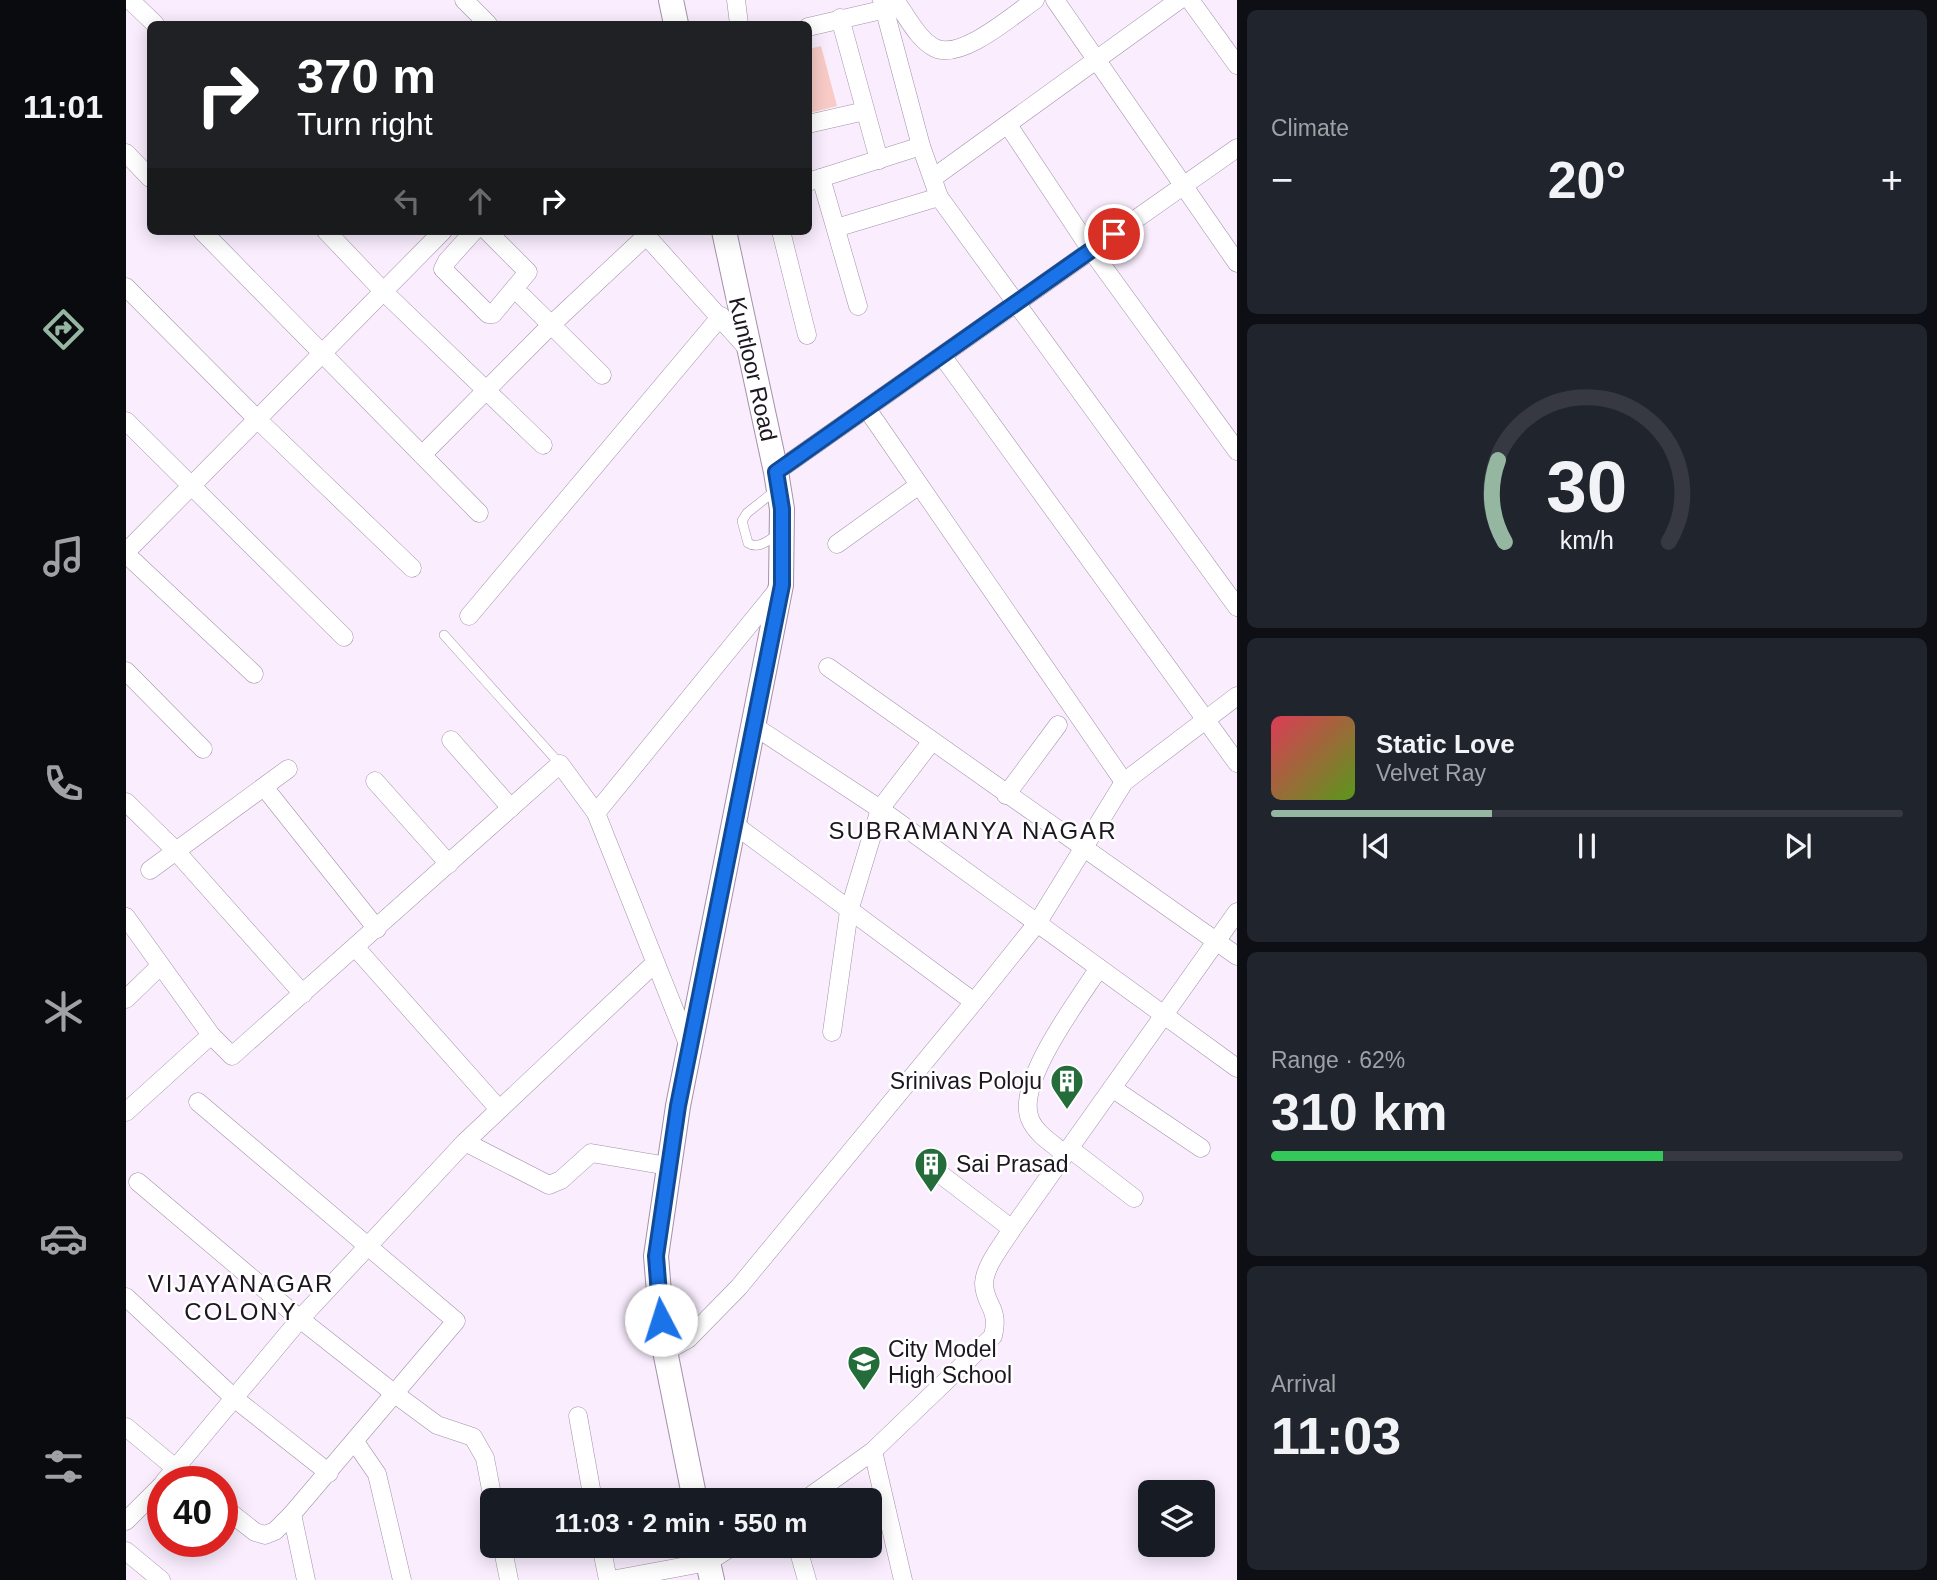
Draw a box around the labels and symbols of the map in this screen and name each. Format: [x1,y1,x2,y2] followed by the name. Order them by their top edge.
[1084,204,1144,264] pin
[724,294,782,444] street label: Kuntloor Road
[829,817,1117,844] district label: SUBRAMANYA NAGAR
[1048,1062,1086,1111] building icon: Srinivas Poloju
[890,1068,1042,1094] place label: Srinivas Poloju
[912,1145,950,1194] building icon: Sai Prasad
[956,1151,1069,1177] place label: Sai Prasad
[148,1270,334,1325] district label: VIJAYANAGAR COLONY
[624,1283,698,1357] position arrow
[888,1336,1012,1388] place label: City Model High School
[845,1343,883,1392] school or university icon: City Model High School
[147,1466,238,1557] speed limit sign: 40

